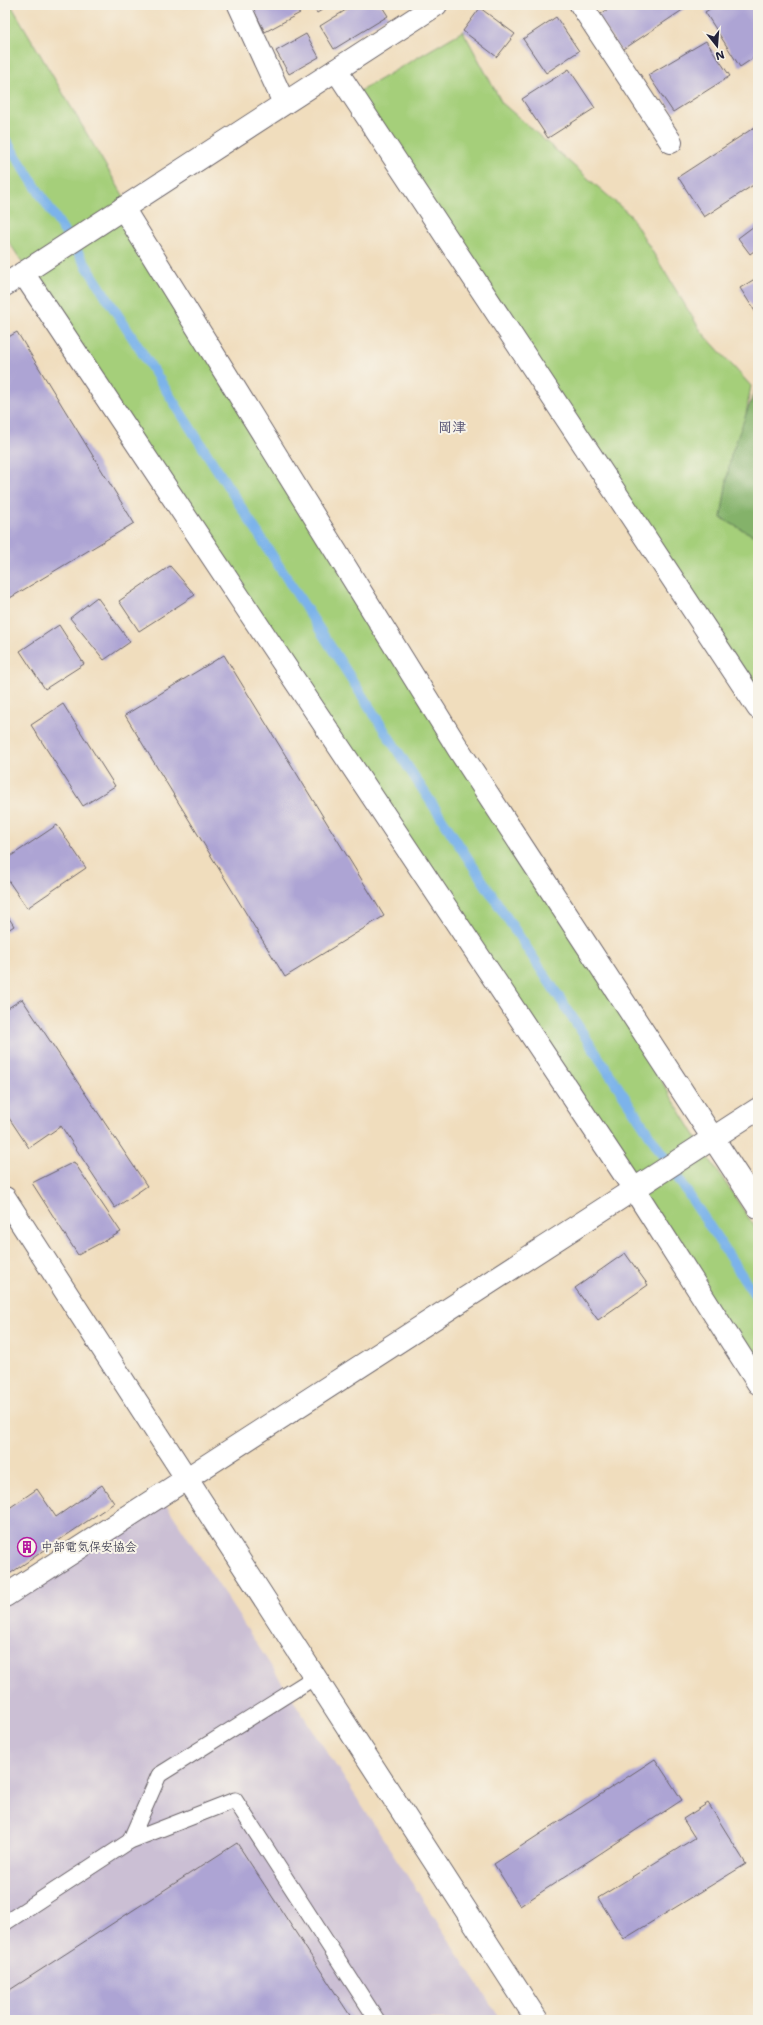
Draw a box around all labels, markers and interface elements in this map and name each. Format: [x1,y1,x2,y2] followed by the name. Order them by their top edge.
[697,26,737,66] north arrow
[713,47,726,64] text: N
[438,418,466,436] district label: 岡津
[16,1536,38,1558] building icon: 中部電気保安協会
[41,1539,137,1555] place label: 中部電気保安協会

